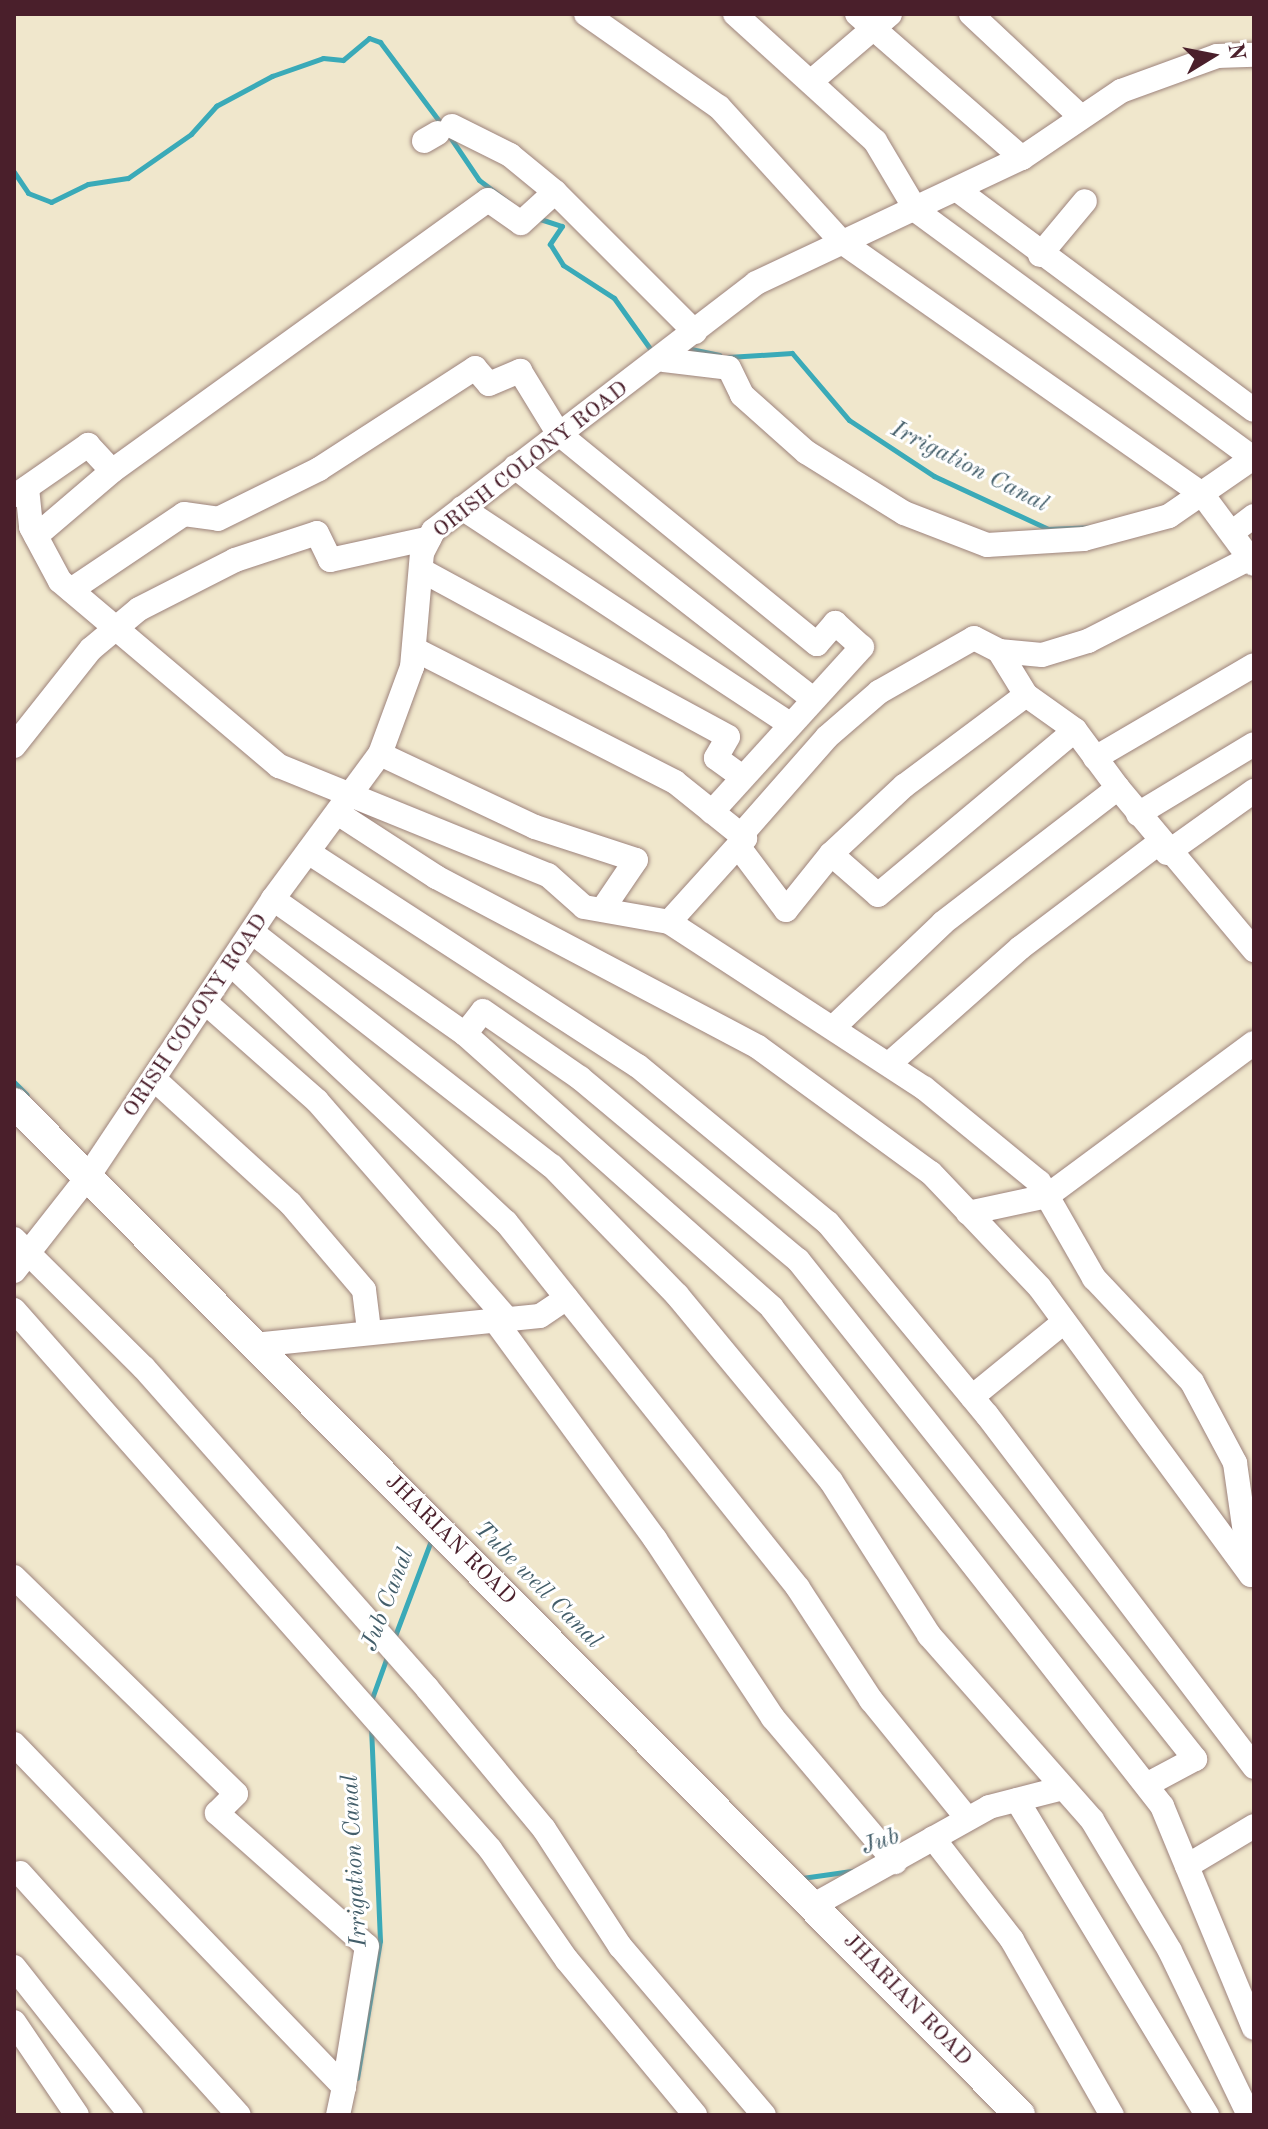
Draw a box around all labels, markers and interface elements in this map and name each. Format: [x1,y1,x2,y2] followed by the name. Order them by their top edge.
[1172,16,1252,96] north arrow
[1223,42,1248,62] text: N
[428,376,634,544] street label: ORISH COLONY ROAD
[886,416,1052,520] water label: Irrigation Canal
[118,909,274,1123] street label: ORISH COLONY ROAD
[379,1469,521,1611] street label: JHARIAN ROAD
[467,1516,607,1656] water label: Tube well Canal
[356,1545,422,1655] water label: Jub Canal
[337,1774,375,1948] water label: Irrigation Canal
[858,1823,904,1863] water label: Jub
[837,1928,977,2072] street label: JHARIAN ROAD

